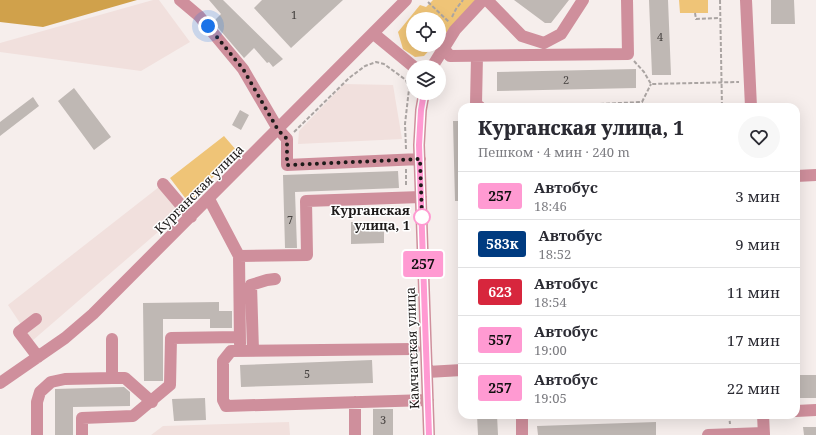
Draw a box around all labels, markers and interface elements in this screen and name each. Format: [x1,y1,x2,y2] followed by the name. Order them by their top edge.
[291,7,297,22] house number: 1
[406,12,446,100] map controls
[406,12,446,52] button: locate
[198,16,218,36] your location
[657,29,663,44] house number: 4
[406,60,446,100] button: layers
[563,72,569,87] house number: 2
[478,115,684,141] text: Курганская улица, 1
[738,116,780,158] button: heart
[150,140,248,238] street label: Курганская улица
[478,143,630,161] text: Пешком · 4 мин · 240 m
[534,177,598,197] text: Автобус
[488,186,512,205] text: 257
[735,186,780,206] text: 3 мин
[534,197,567,215] text: 18:46
[331,201,410,234] place label: Курганская улица, 1
[413,208,431,226] marker: Курганская улица, 1
[287,212,293,227] house number: 7
[538,225,602,245] text: Автобус
[486,234,518,253] text: 583к
[735,234,780,254] text: 9 мин
[538,245,571,263] text: 18:52
[400,251,446,277] line badge: 257
[411,254,435,273] text: 257
[534,273,598,293] text: Автобус
[488,282,512,301] text: 623
[727,282,780,302] text: 11 мин
[401,287,423,409] street label: Камчатская улица
[534,293,567,311] text: 18:54
[534,321,598,341] text: Автобус
[488,330,512,349] text: 557
[727,330,780,350] text: 17 мин
[534,341,567,359] text: 19:00
[304,366,310,381] house number: 5
[534,369,598,389] text: Автобус
[488,378,512,397] text: 257
[727,378,780,398] text: 22 мин
[534,389,567,407] text: 19:05
[380,412,386,427] house number: 3

